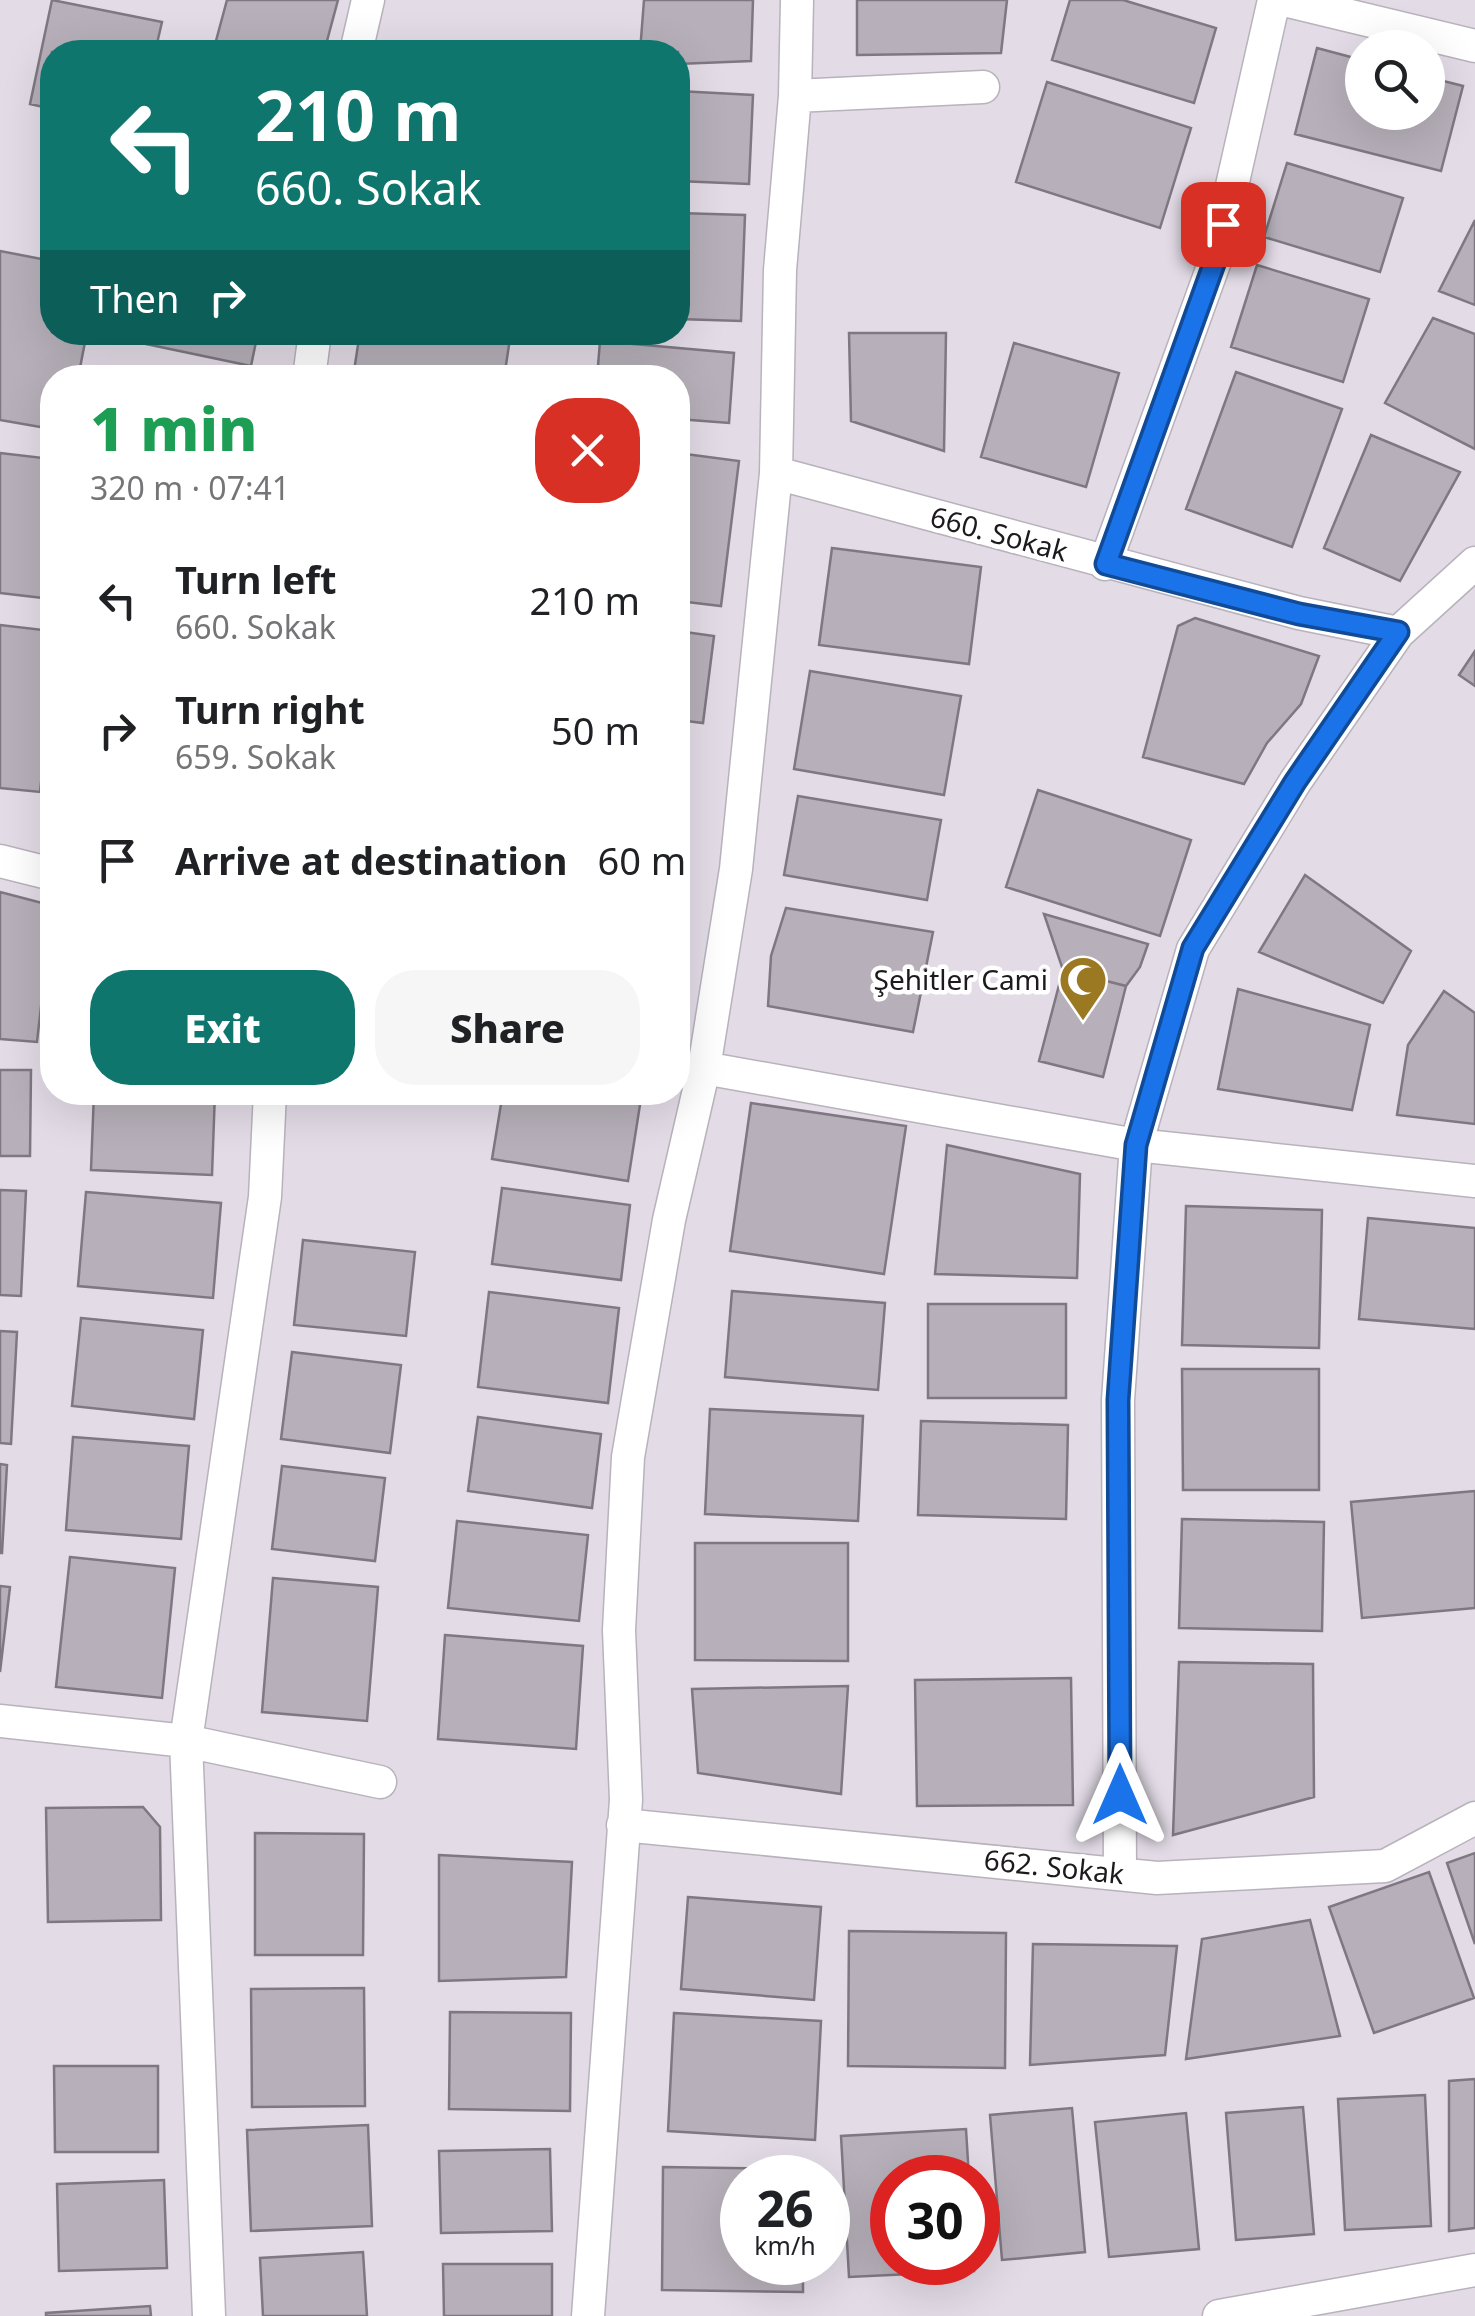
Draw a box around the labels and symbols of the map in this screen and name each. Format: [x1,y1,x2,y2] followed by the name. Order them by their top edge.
[1181,182,1266,267] pin
[926,496,1072,570] street label: 660. Sokak
[1057,954,1109,1022] mosque icon: Şehitler Cami
[874,960,1048,998] place label: Şehitler Cami
[1068,1743,1172,1847] position arrow
[982,1840,1126,1892] street label: 662. Sokak
[870,2155,1000,2285] speed limit sign: 30

